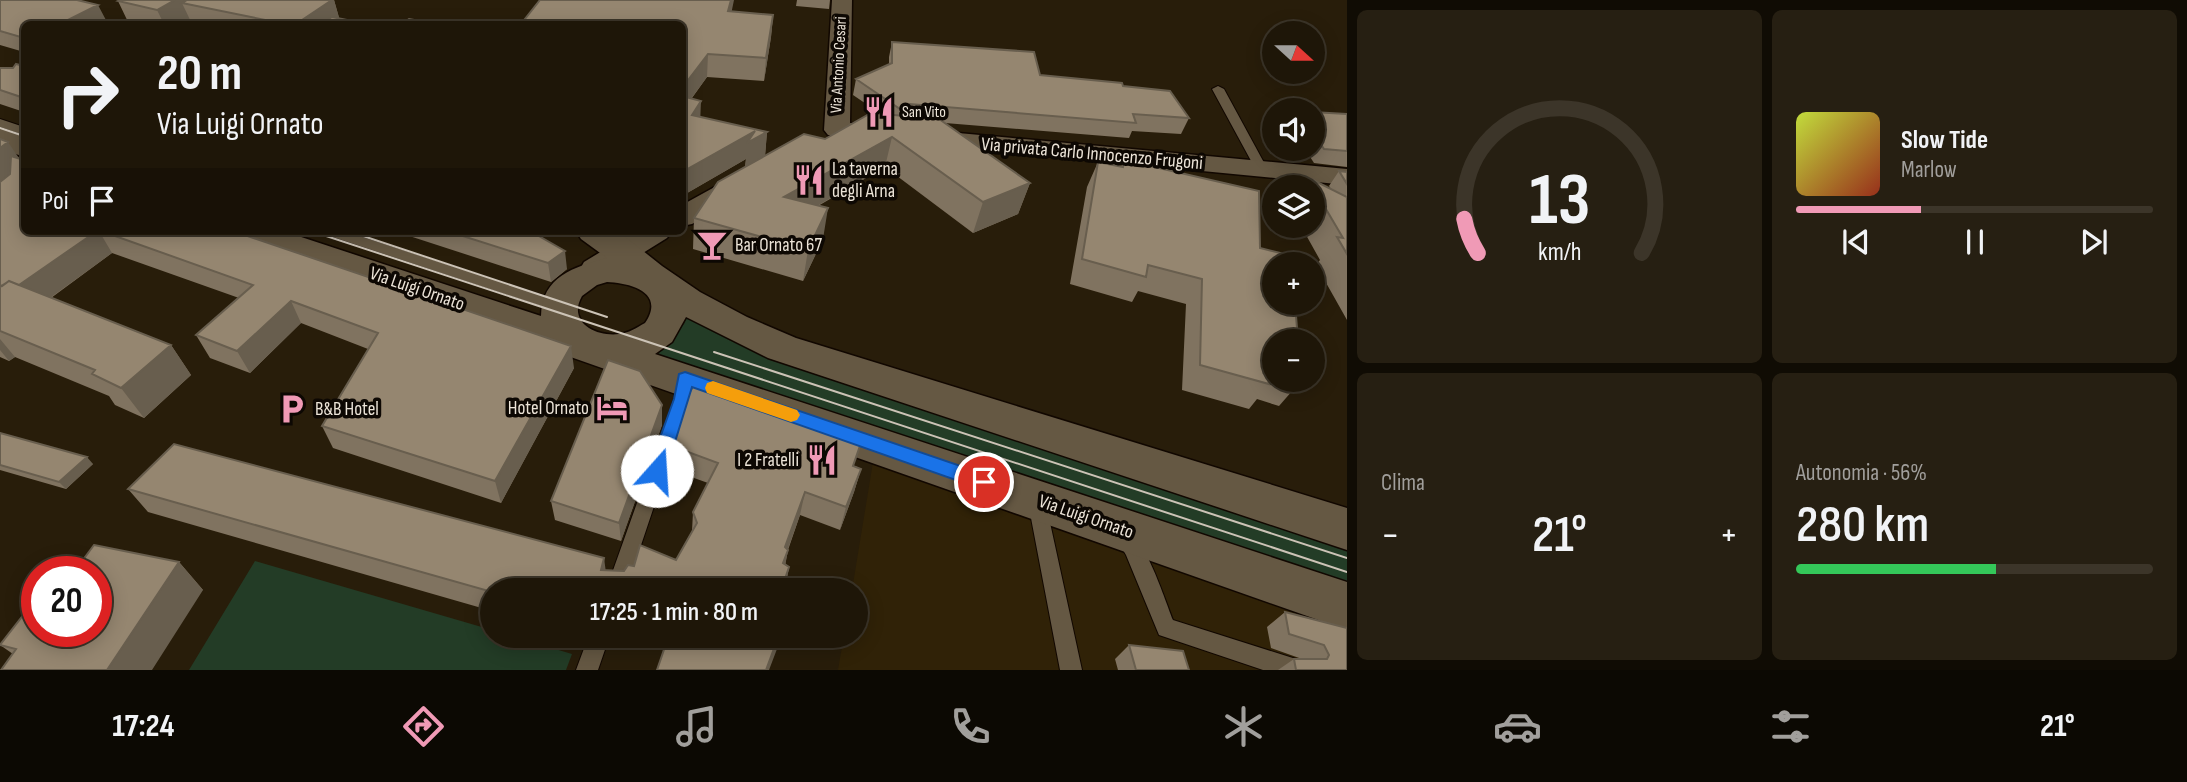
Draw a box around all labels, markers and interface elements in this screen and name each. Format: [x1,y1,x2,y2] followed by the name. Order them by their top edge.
[827,16,851,114] street label: Via Antonio Cesari
[1262,21,1325,84] north arrow
[1262,21,1325,392] map controls
[157,45,242,104] text: 20 m
[42,49,133,140] icon: right
[862,95,896,129] restaurant icon: San Vito
[1262,98,1325,161] button: sound
[902,103,946,122] place label: San Vito
[157,105,324,144] text: Via Luigi Ornato
[1901,125,1988,156] text: Slow Tide
[980,133,1204,175] street label: Via privata Carlo Innocenzo Frugoni
[1901,156,1957,184] text: Marlow
[1529,157,1590,245] text: 13
[832,158,898,203] place label: La taverna degli Arna
[792,163,826,197] restaurant icon: La taverna degli Arna
[1262,175,1325,238] button: layers
[83,182,121,220] icon: arrive
[42,186,69,217] text: Poi
[1837,223,1875,261] icon: previous
[1956,223,1994,261] icon: pause
[2075,223,2113,261] icon: next
[695,228,729,262] bar icon: Bar Ornato 67
[735,234,822,257] place label: Bar Ornato 67
[1538,237,1581,268] text: km/h
[1262,252,1325,315] button: +
[367,262,467,316] street label: Via Luigi Ornato
[1262,329,1325,392] button: −
[595,391,629,425] hotel icon: Hotel Ornato
[275,392,309,426] parking icon: B&B Hotel
[508,397,589,420] place label: Hotel Ornato
[315,398,379,421] place label: B&B Hotel
[620,434,694,508] position arrow
[805,443,839,477] restaurant icon: I 2 Fratelli
[737,449,799,472] place label: I 2 Fratelli
[954,452,1014,512] pin
[1796,459,1927,487] text: Autonomia · 56%
[965,463,1003,501] icon: arrive
[1381,469,1425,497] text: Clima
[1036,490,1136,544] street label: Via Luigi Ornato
[1796,494,1929,557] text: 280 km
[1532,504,1587,567] text: 21°
[1381,513,1400,558] text: −
[1719,513,1738,558] text: +
[21,556,112,647] speed limit sign: 20
[590,597,758,628] text: 17:25 · 1 min · 80 m
[399,702,448,751] icon: directions
[672,702,721,751] icon: music
[946,702,995,751] icon: phone
[1219,702,1268,751] icon: climate
[1493,702,1542,751] icon: car
[1766,702,1815,751] icon: filters
[112,707,174,746] text: 17:24
[2040,707,2075,746] text: 21°

